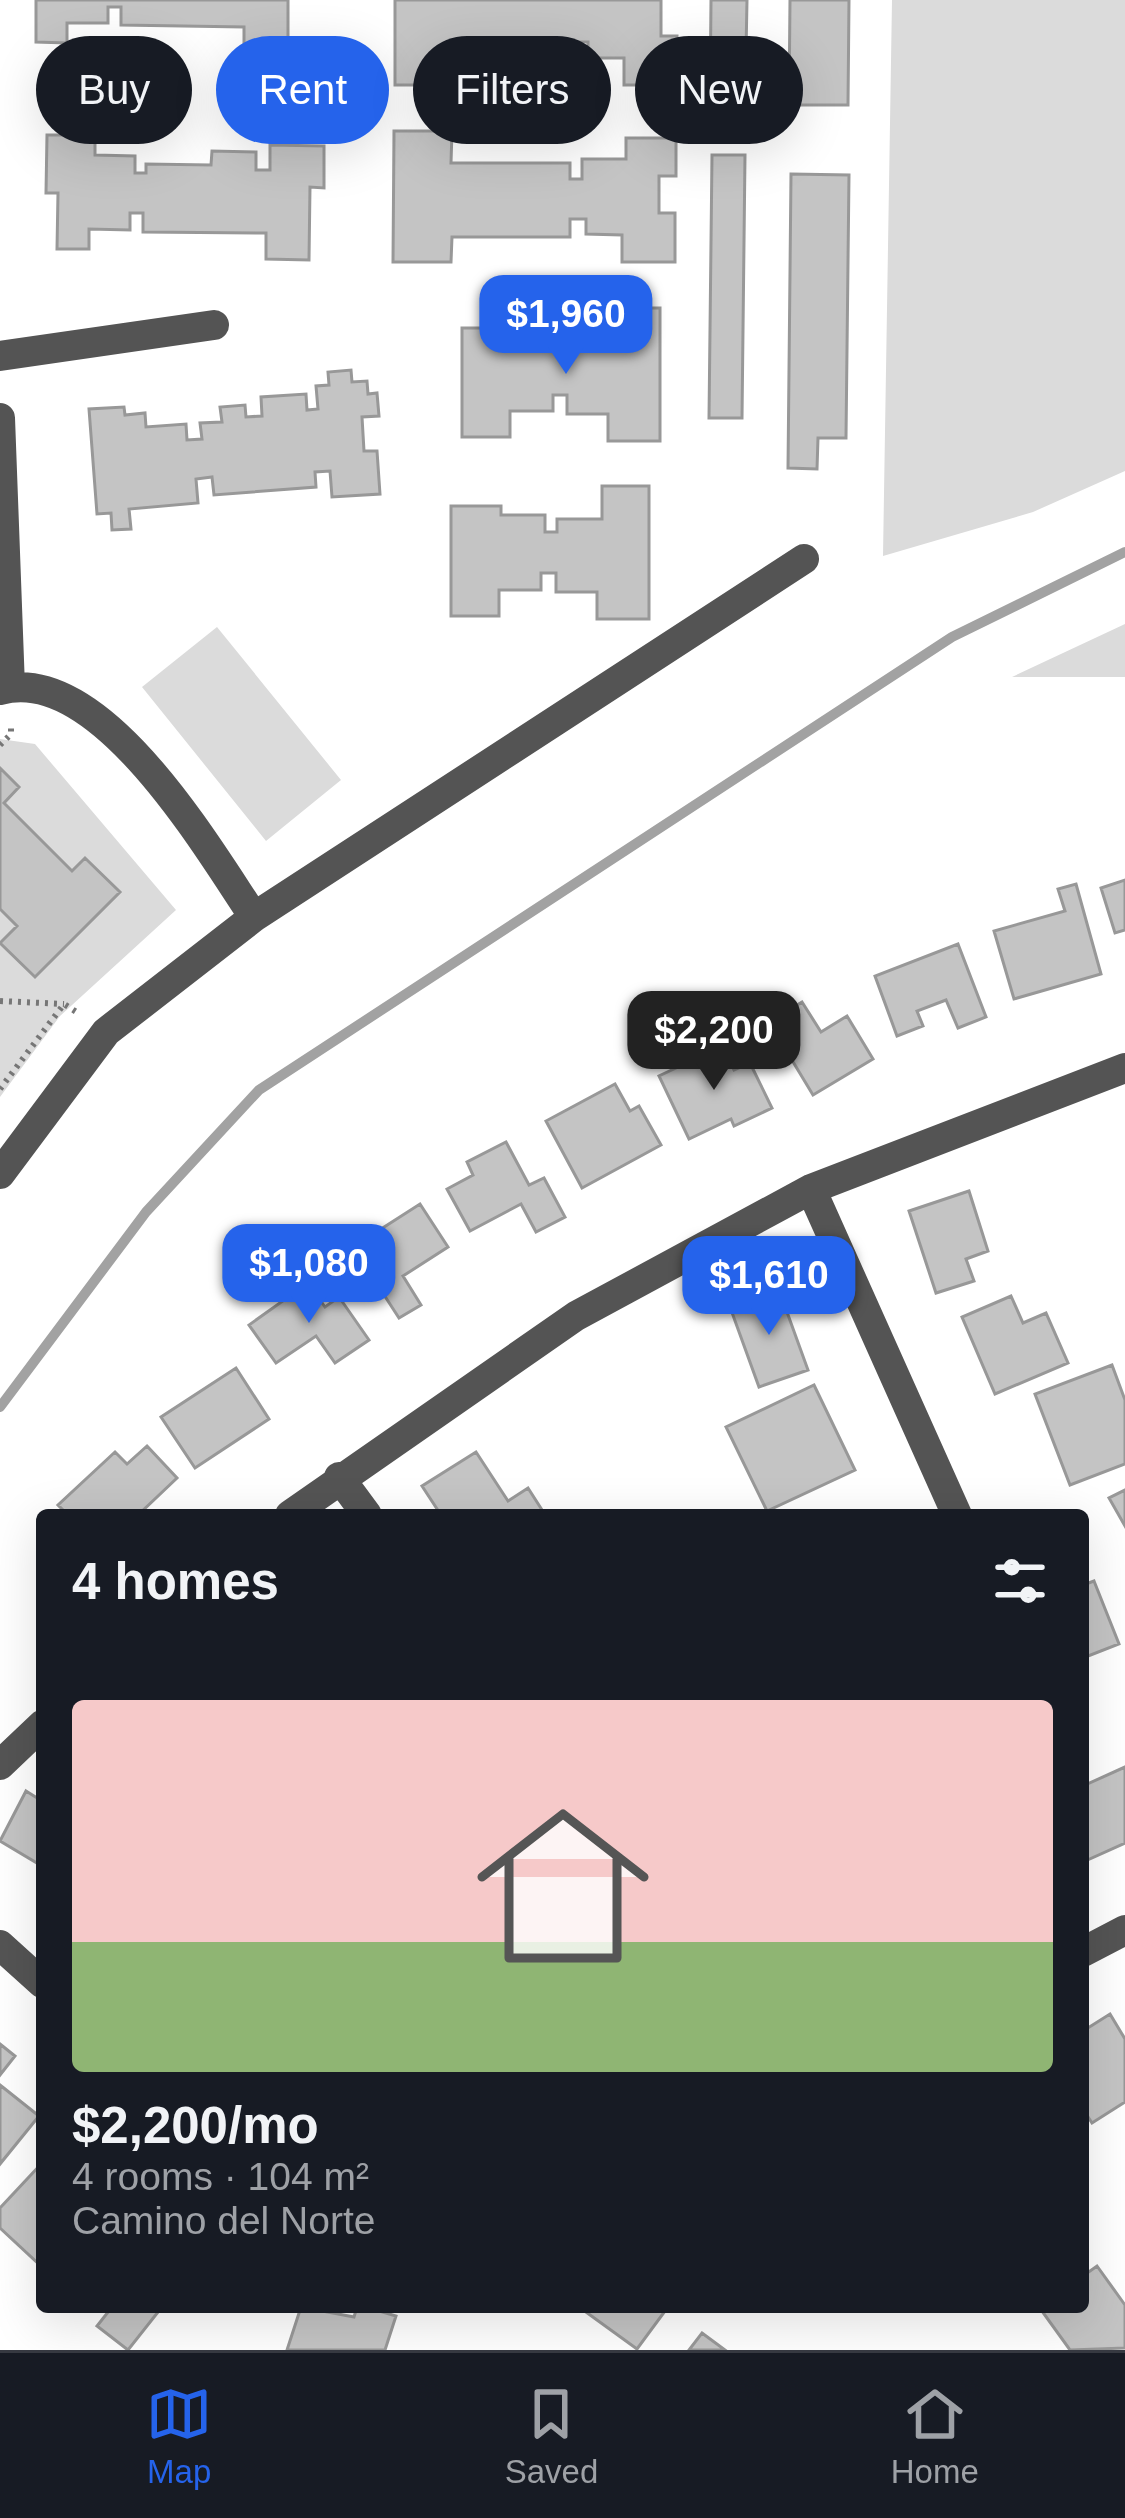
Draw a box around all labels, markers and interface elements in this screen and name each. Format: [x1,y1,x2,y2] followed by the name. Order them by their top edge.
[36,36,192,144] chip: Buy
[216,36,389,144] chip: Rent
[413,36,611,144] chip: Filters
[635,36,803,144] chip: New
[468,275,664,377] pin: $1,960
[506,292,626,335] text: $1,960
[616,991,812,1093] pin: $2,200
[654,1008,774,1051] text: $2,200
[211,1224,407,1326] pin: $1,080
[671,1236,867,1338] pin: $1,610
[249,1241,369,1284] text: $1,080
[709,1253,829,1296] text: $1,610
[987,1548,1053,1614] icon: filters
[72,1553,279,1610] text: 4 homes
[455,1778,671,1994] icon: home
[72,2097,319,2154] text: $2,200/mo
[72,2155,369,2198] text: 4 rooms · 104 m²
[72,2199,375,2242] text: Camino del Norte
[146,2381,212,2491] tab: Map
[505,2381,598,2491] tab: Saved
[891,2381,979,2491] tab: Home

